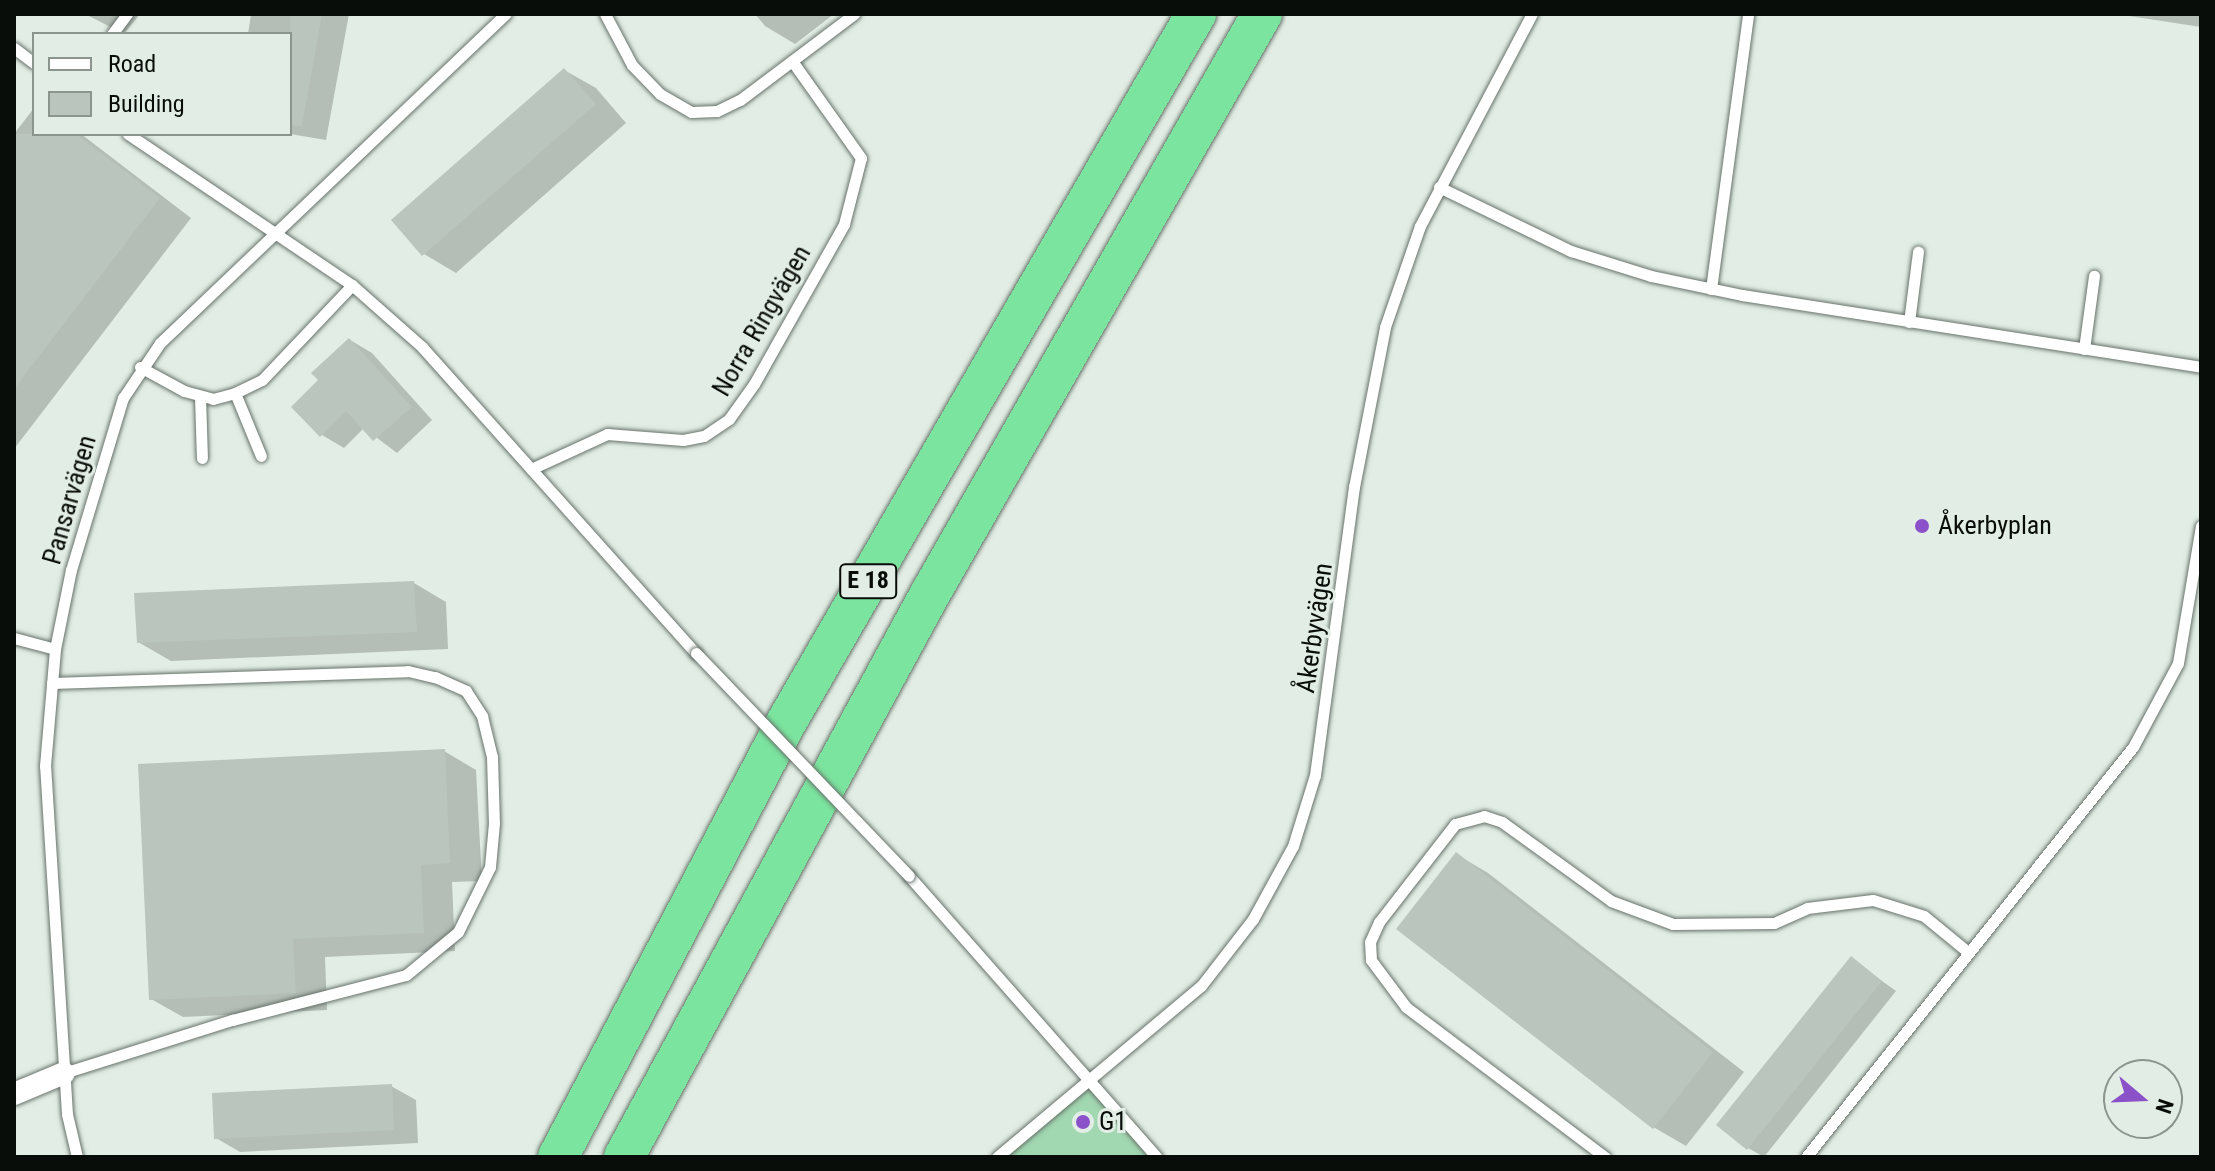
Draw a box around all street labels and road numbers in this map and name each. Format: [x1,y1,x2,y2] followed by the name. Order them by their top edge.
[706,240,818,402] street label: Norra Ringvägen
[37,432,103,568] street label: Pansarvägen
[838,561,898,601] road number: E 18
[1290,561,1340,695] street label: Åkerbyvägen

